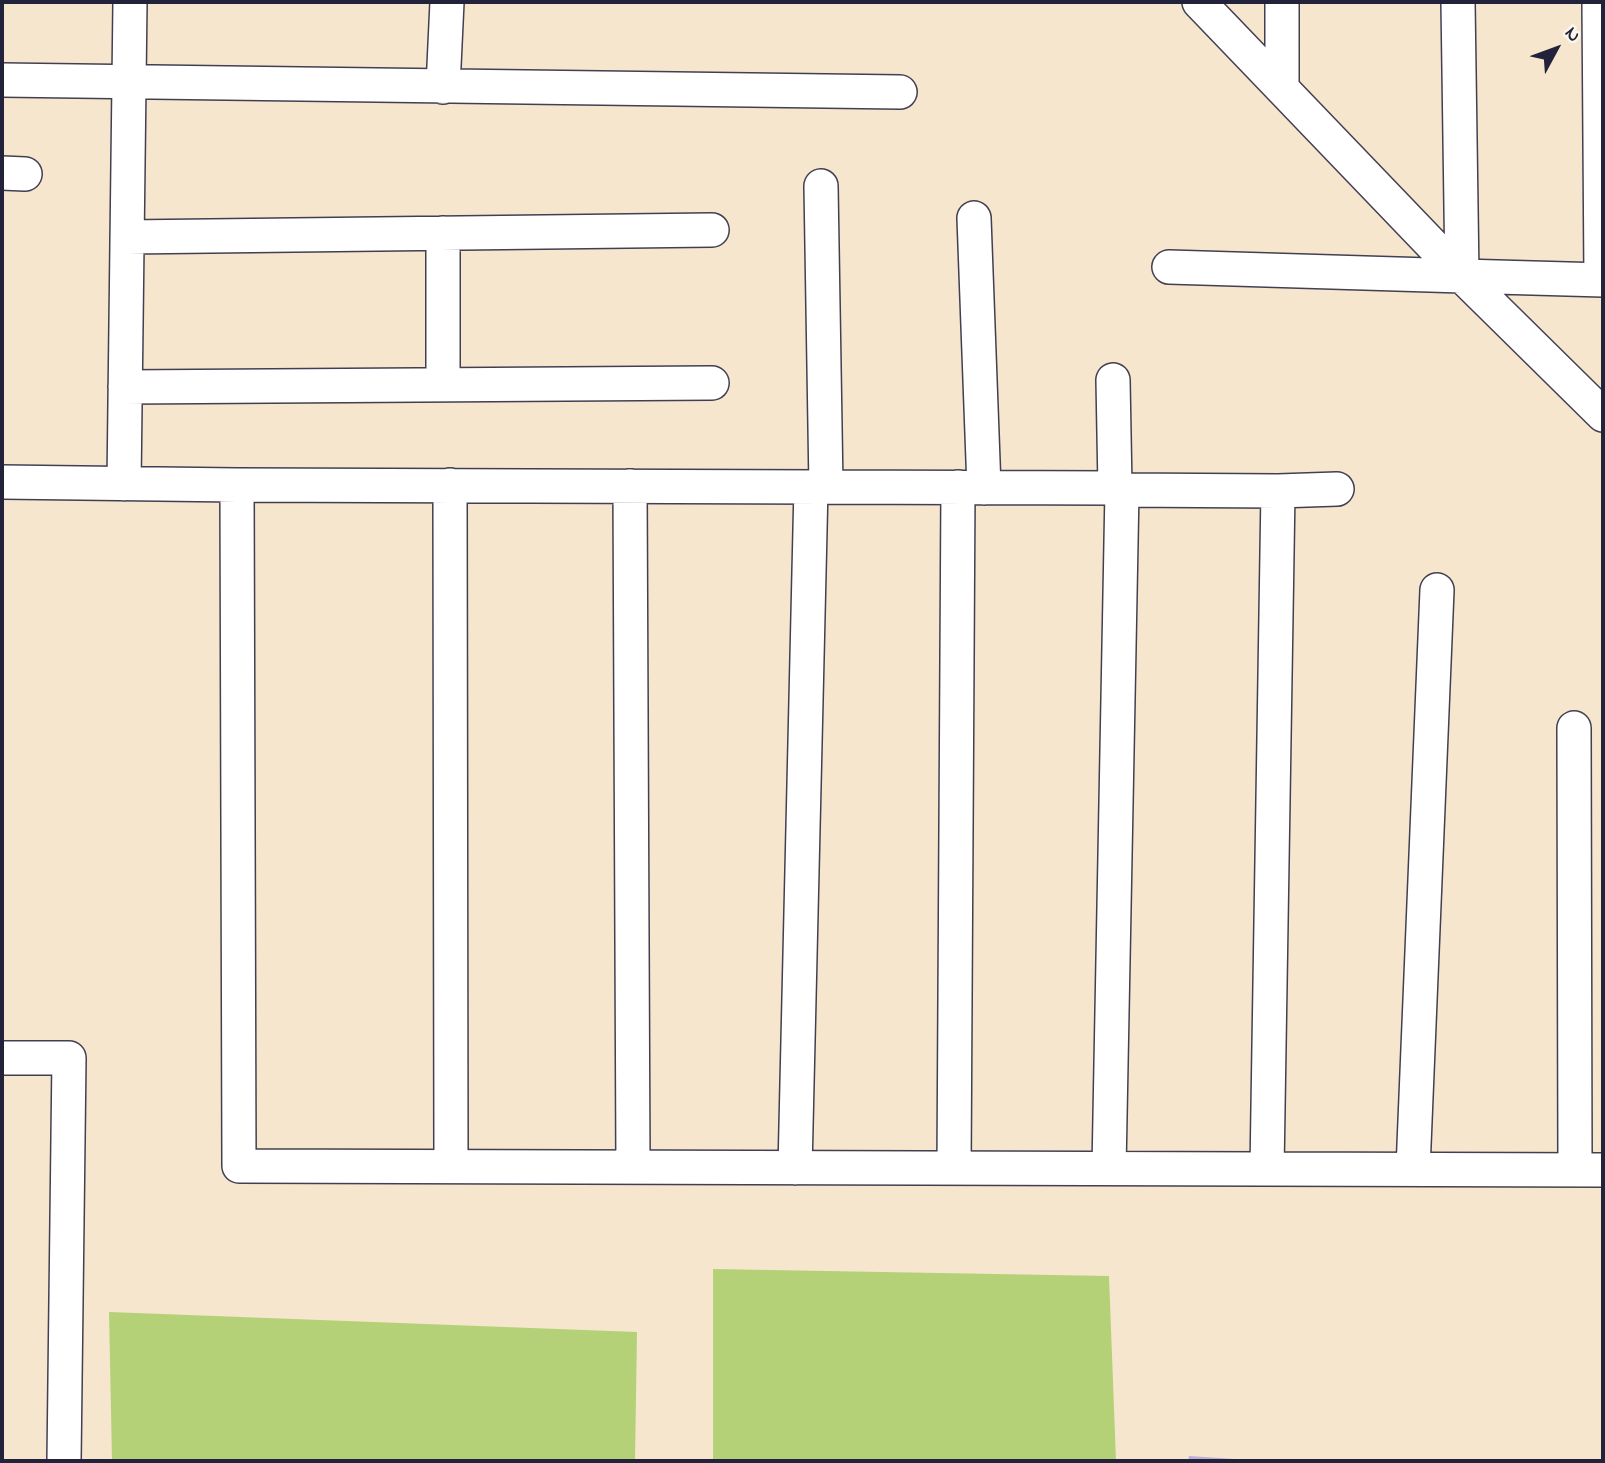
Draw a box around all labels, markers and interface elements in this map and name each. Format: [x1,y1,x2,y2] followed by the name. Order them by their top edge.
[1521,14,1591,84] north arrow
[1558,21,1587,49] text: N

